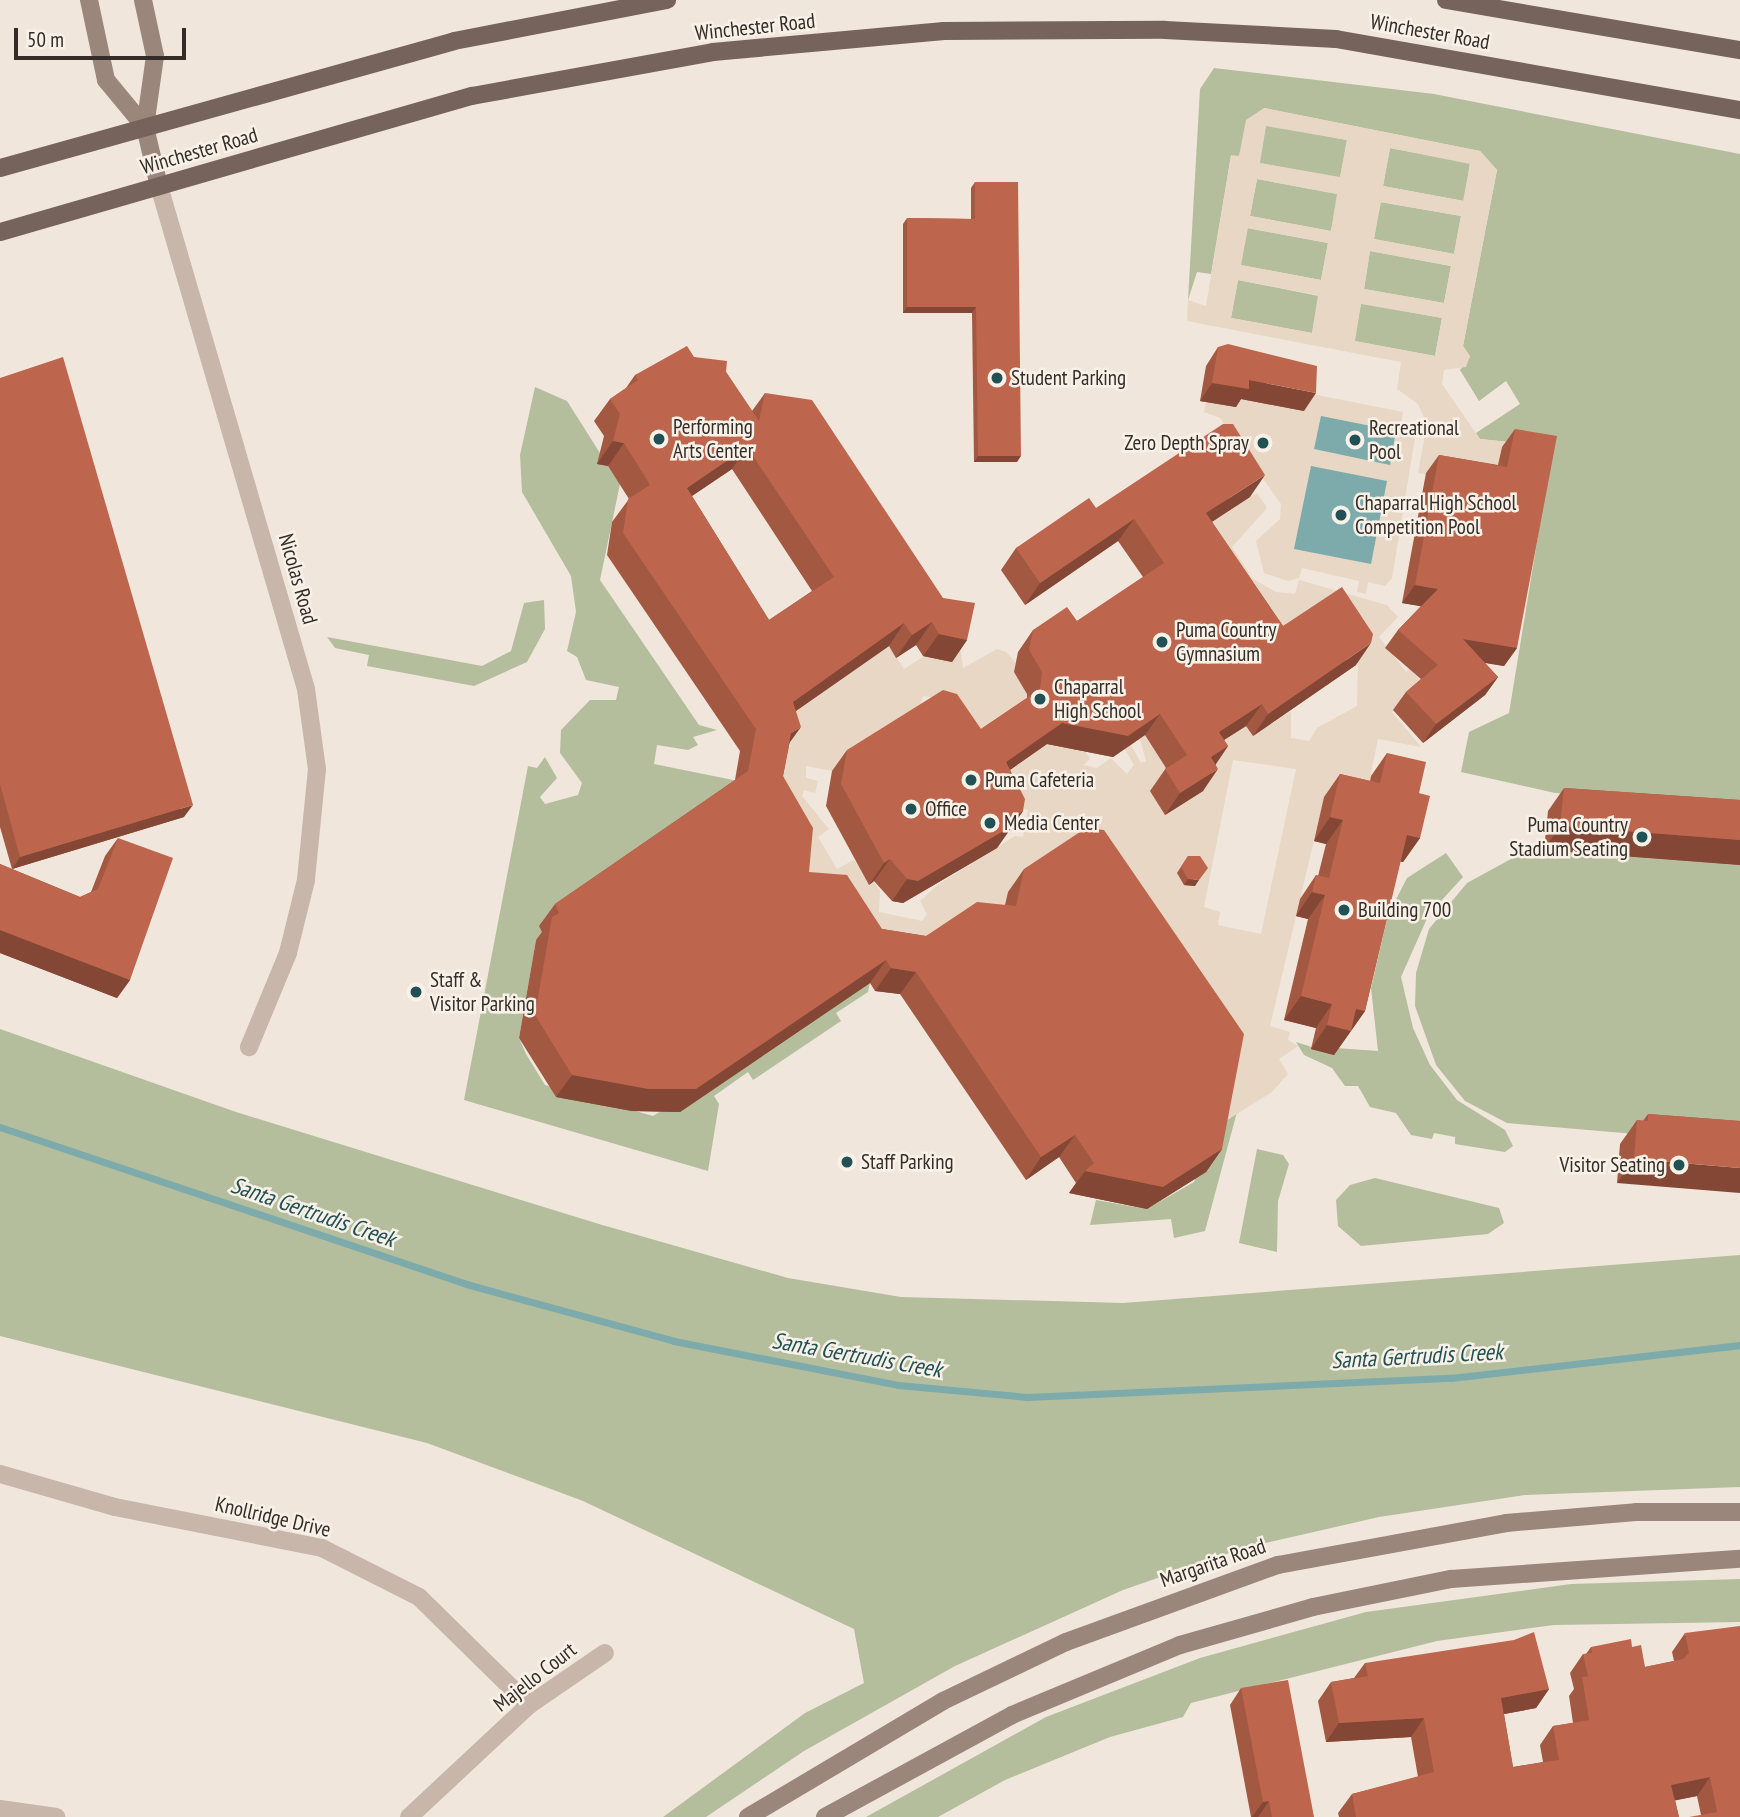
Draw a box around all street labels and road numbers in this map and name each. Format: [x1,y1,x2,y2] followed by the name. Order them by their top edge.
[694,8,816,46] street label: Winchester Road
[1368,9,1492,55] street label: Winchester Road
[138,122,260,180] street label: Winchester Road
[273,531,323,627] street label: Nicolas Road
[213,1491,333,1543] street label: Knollridge Drive
[1157,1533,1269,1593] street label: Margarita Road
[489,1637,581,1717] street label: Majello Court

